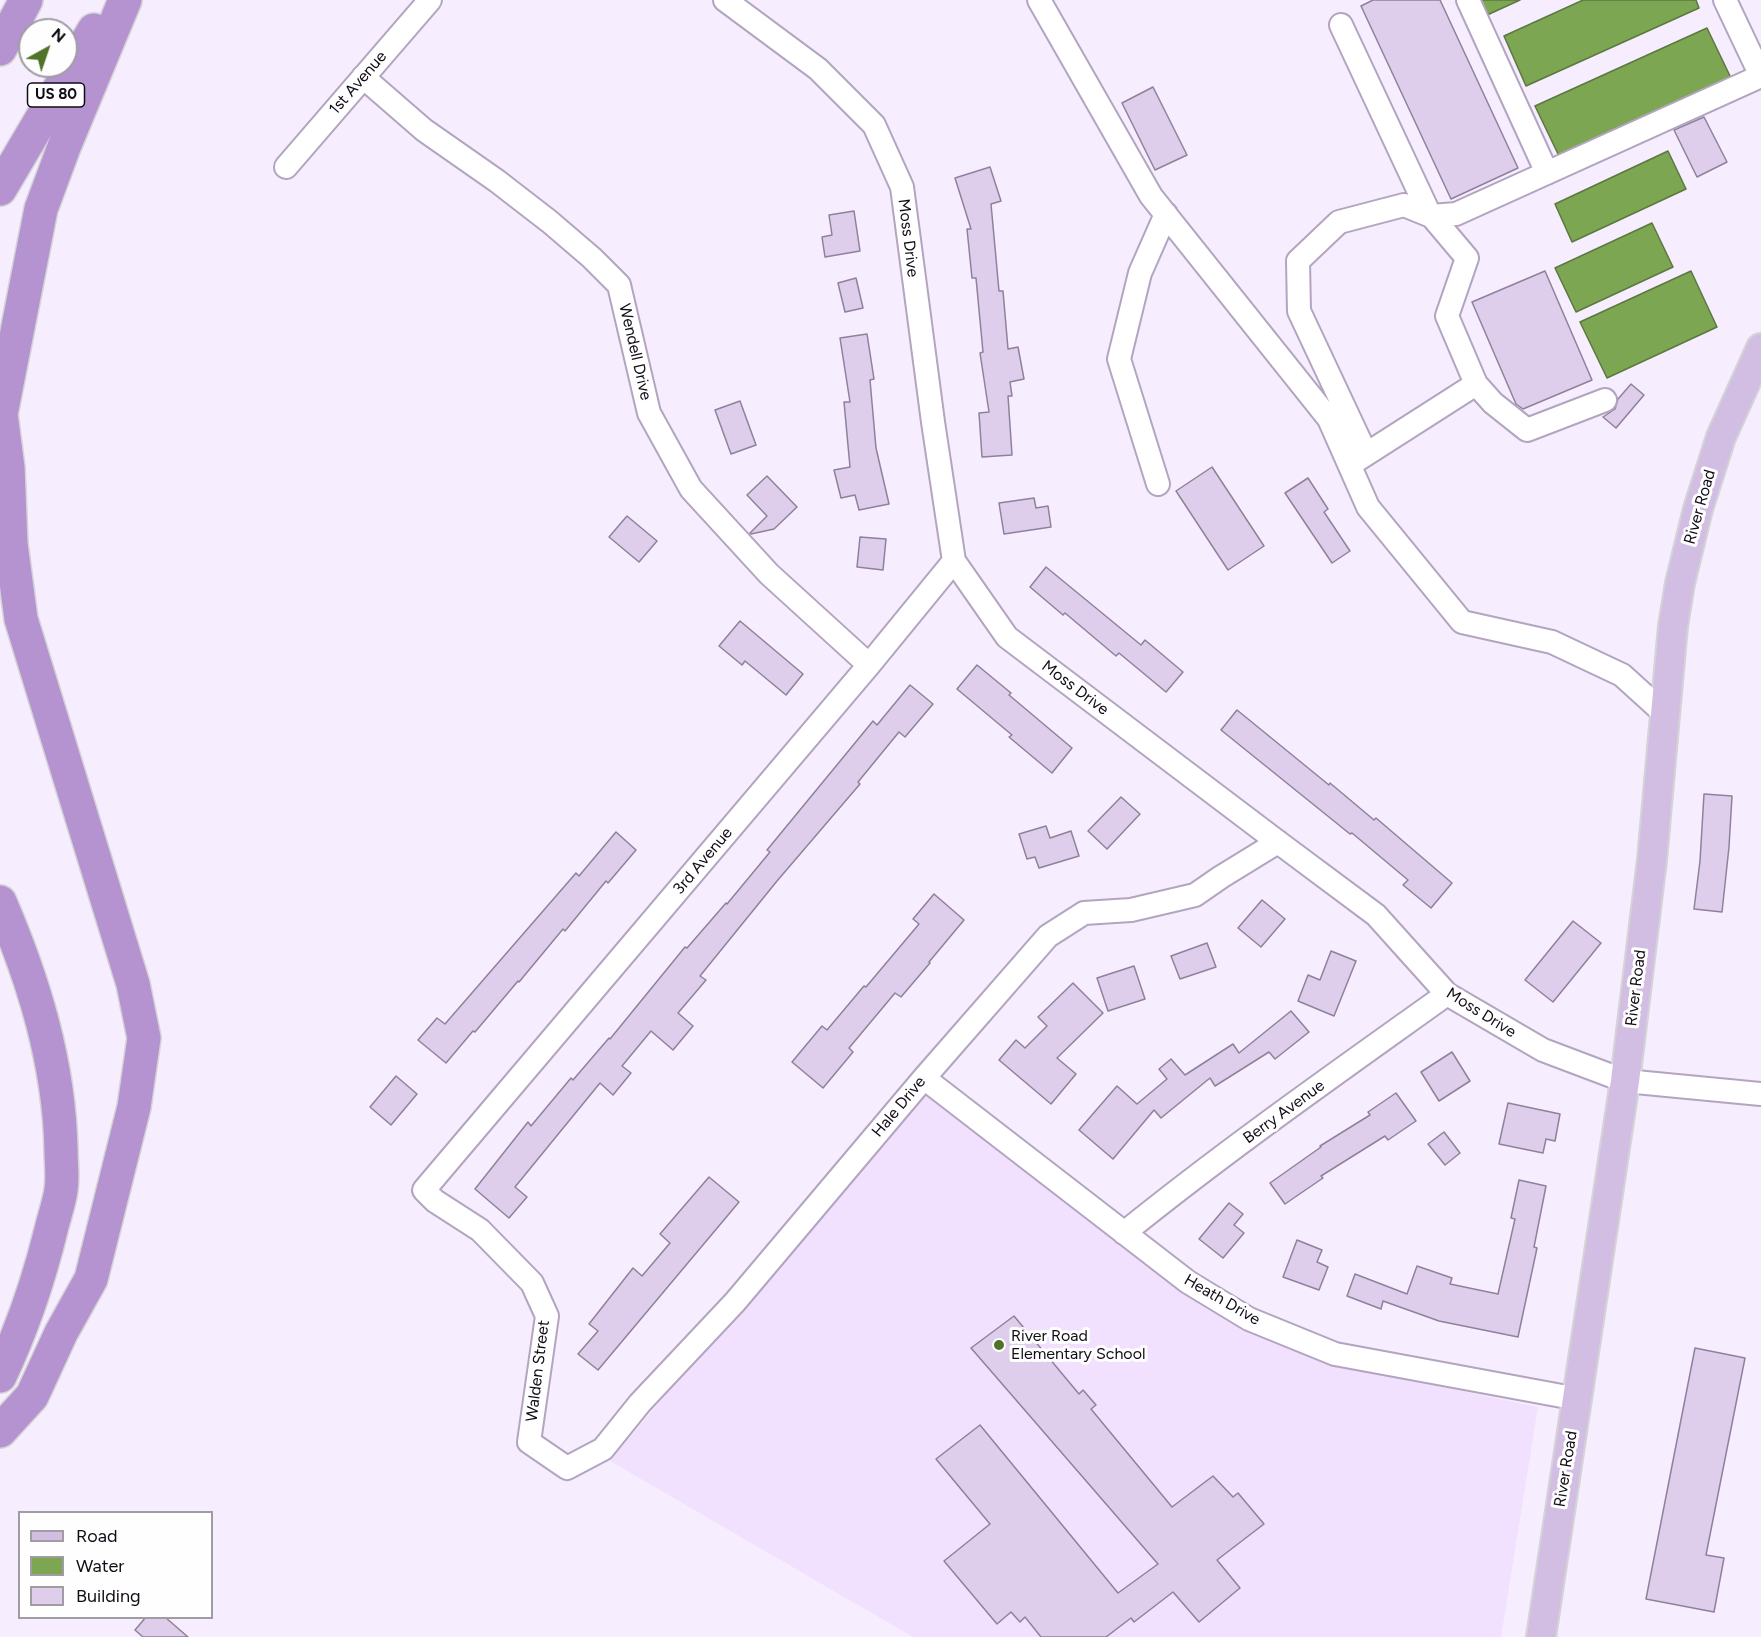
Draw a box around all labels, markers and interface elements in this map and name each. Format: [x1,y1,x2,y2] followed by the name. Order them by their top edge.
[18,18,78,78] north arrow
[48,24,69,47] text: N
[325,47,391,119] street label: 1st Avenue
[28,83,84,107] road number: US 80
[894,198,922,278] street label: Moss Drive
[615,302,655,402] street label: Wendell Drive
[1680,467,1720,547] street label: River Road
[1038,657,1112,719] street label: Moss Drive
[669,824,737,898] street label: 3rd Avenue
[1622,949,1650,1027] street label: River Road
[1443,984,1519,1042] street label: Moss Drive
[868,1073,930,1141] street label: Hale Drive
[1240,1076,1328,1148] street label: Berry Avenue
[1180,1270,1264,1330] street label: Heath Drive
[522,1319,554,1423] street label: Walden Street
[1011,1326,1145,1364] place label: River Road Elementary School
[992,1338,1006,1352] marker: River Road Elementary School
[1551,1430,1581,1508] street label: River Road
[18,1511,213,1619] legend
[76,1525,117,1547] text: Road
[76,1555,124,1577] text: Water
[76,1585,141,1607] text: Building

